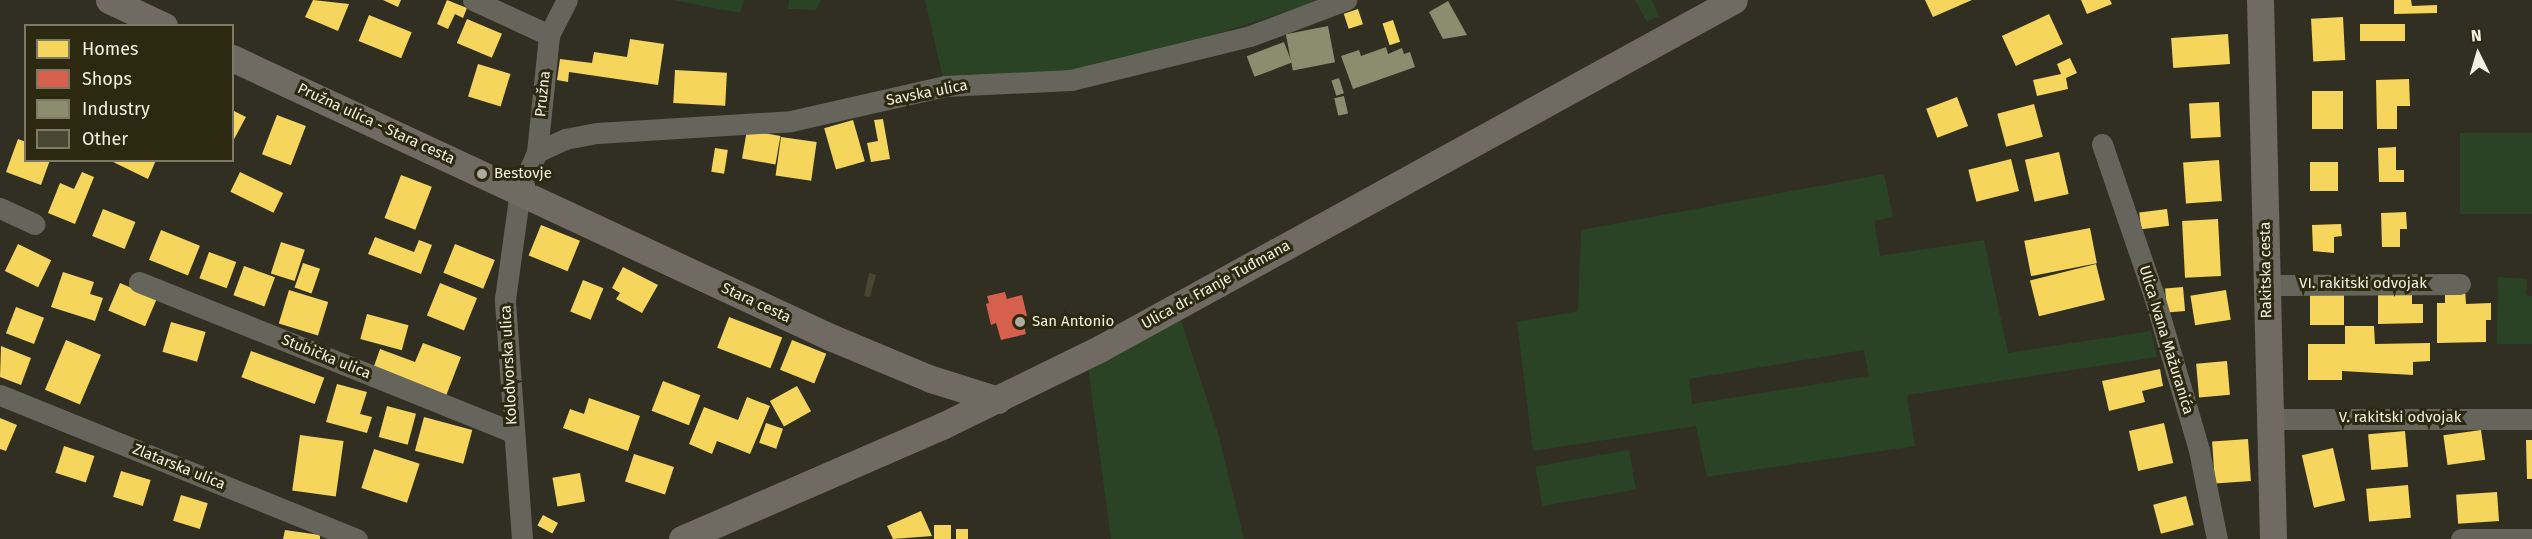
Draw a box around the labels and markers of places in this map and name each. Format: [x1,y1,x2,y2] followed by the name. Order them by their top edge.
[494,165,552,183] place label: Bestovje
[475,167,489,181] marker: Bestovje
[1032,313,1114,331] place label: San Antonio
[1013,315,1027,329] marker: San Antonio

